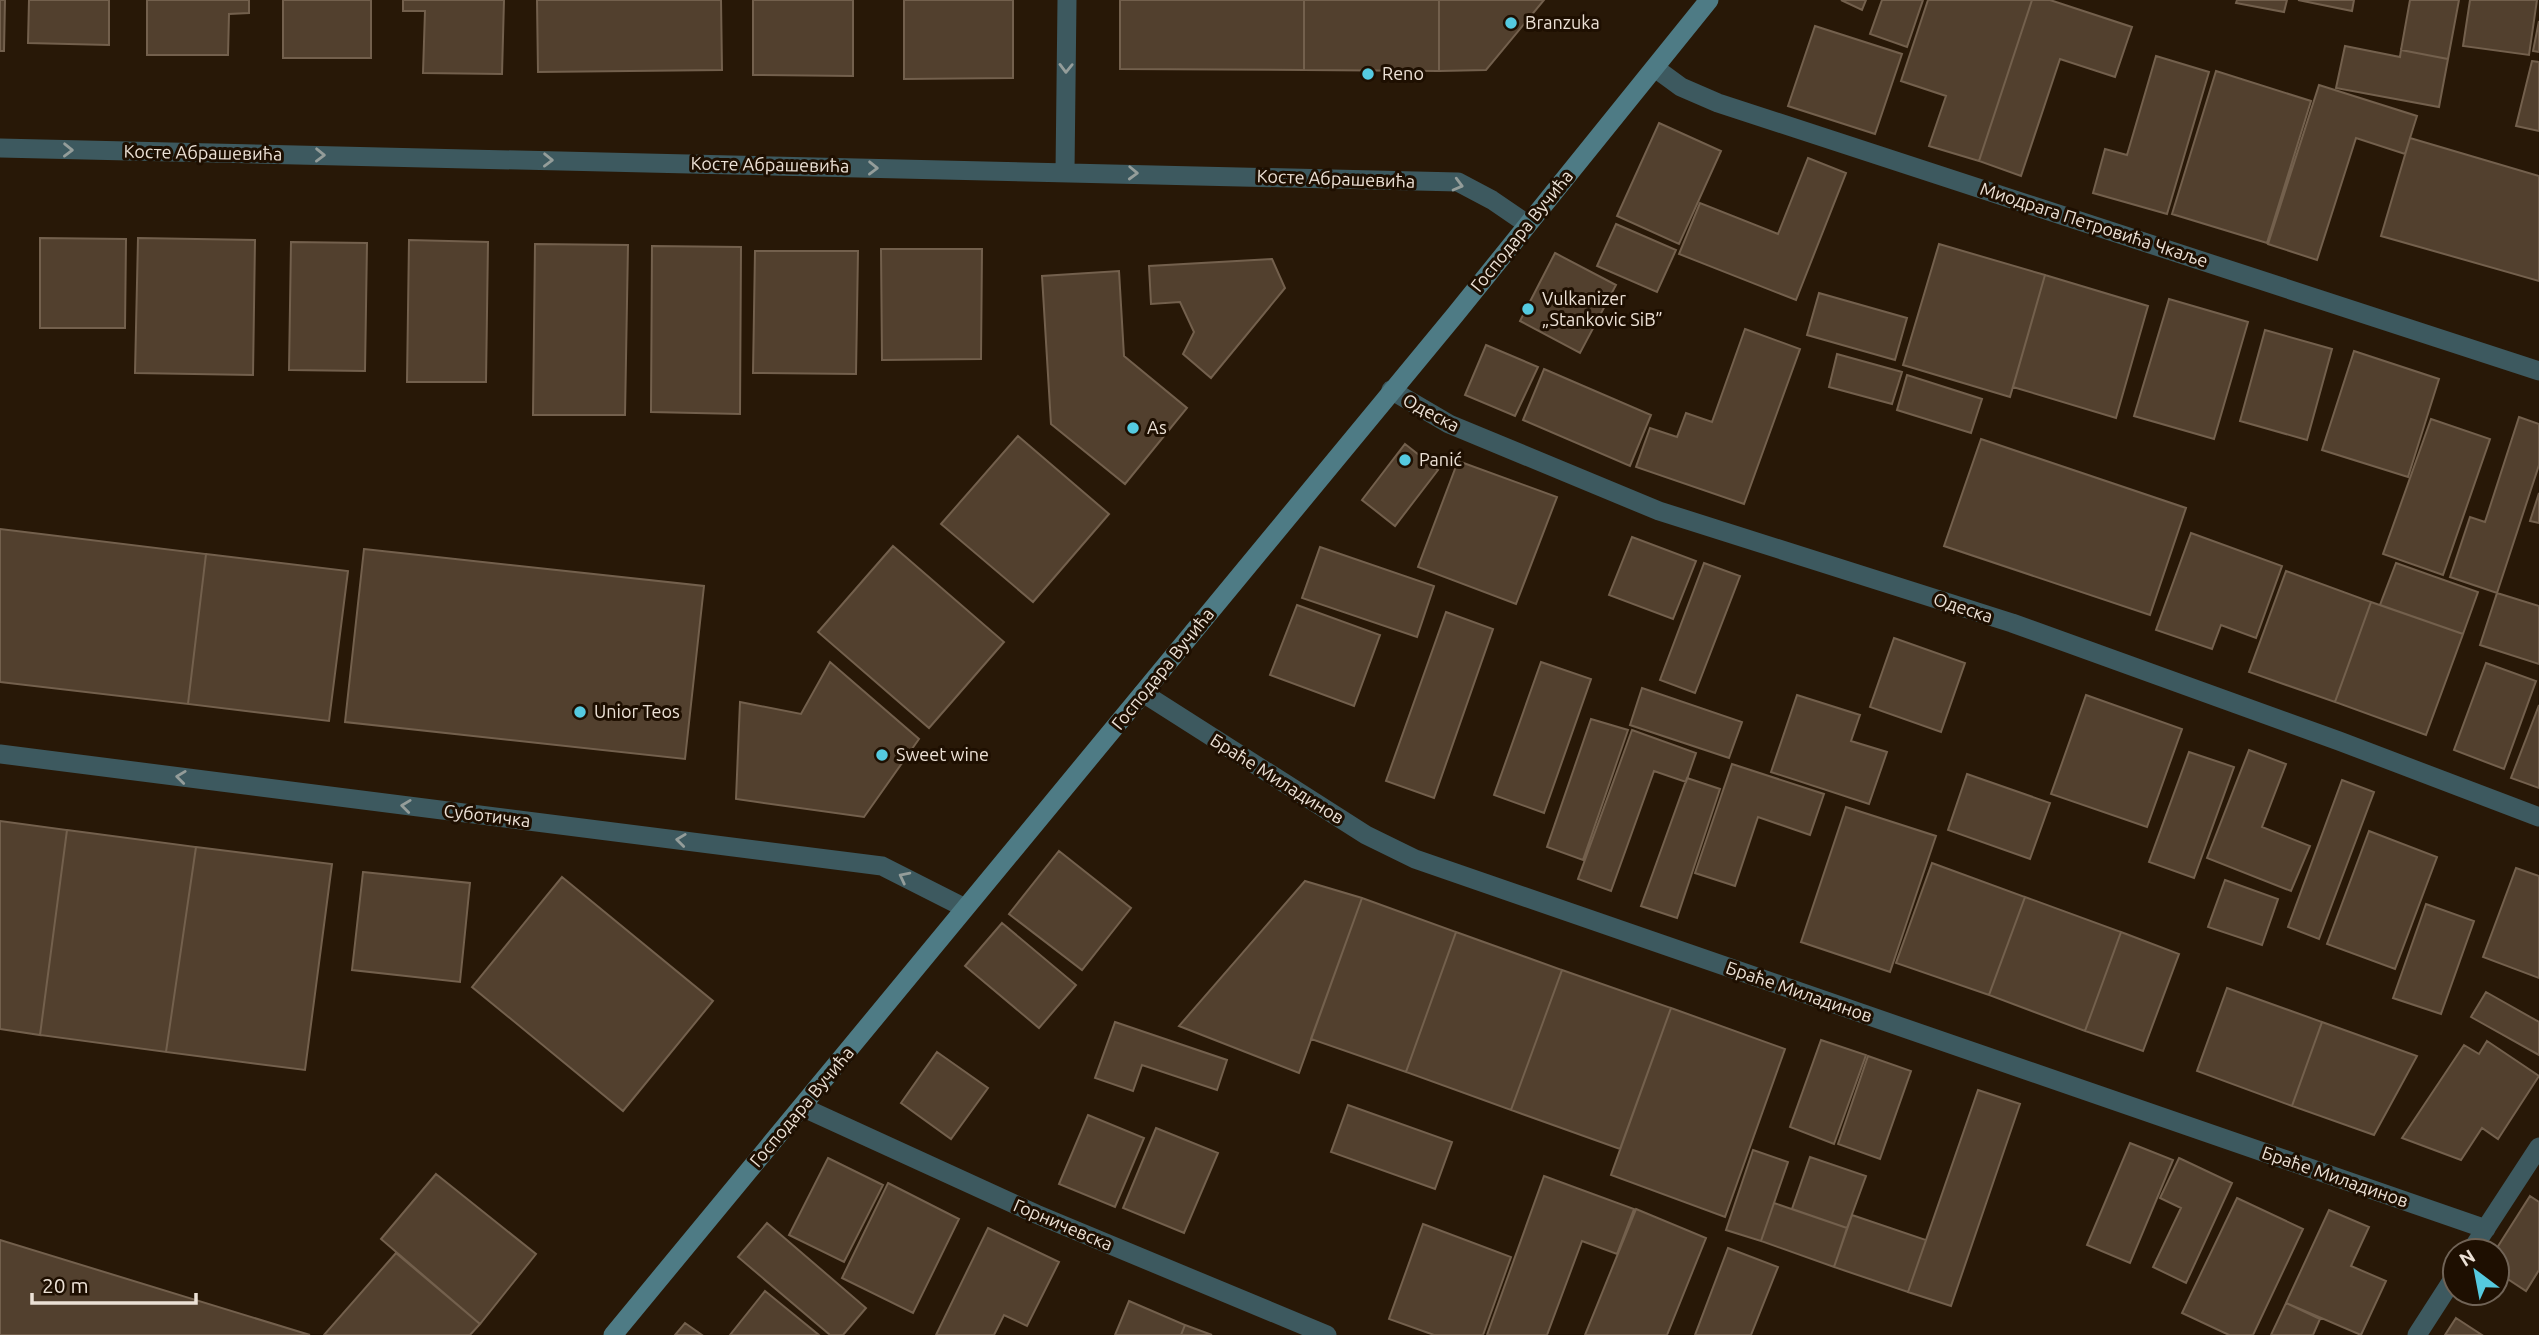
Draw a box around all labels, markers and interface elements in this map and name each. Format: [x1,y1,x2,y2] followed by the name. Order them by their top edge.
[1525,12,1600,32] place label: Branzuka
[1503,15,1519,31] marker: Branzuka
[1058,63,1074,74] one-way arrow
[1382,63,1424,83] place label: Reno
[1360,66,1376,82] marker: Reno
[124,141,282,163] street label: Косте Абрашевића
[63,142,74,158] one-way arrow
[315,148,326,163] one-way arrow
[542,153,553,168] one-way arrow
[691,153,849,175] street label: Косте Абрашевића
[868,160,879,175] one-way arrow
[1128,165,1139,181] one-way arrow
[1256,165,1416,191] street label: Косте Абрашевића
[1466,166,1576,295] street label: Господара Вучића
[1451,177,1463,191] one-way arrow
[1978,178,2211,270] street label: Миодрага Петровића Чкаље
[1542,288,1663,329] place label: Vulkanizer „Stankovic SiB”
[1520,301,1536,317] marker: Vulkanizer „Stankovic SiB”
[1400,389,1463,435] street label: Одеска
[1147,417,1167,437] place label: As
[1125,420,1141,436] marker: As
[1419,449,1462,469] place label: Panić
[1397,452,1413,468] marker: Panić
[1931,588,1995,626] street label: Одеска
[1107,604,1217,733] street label: Господара Вучића
[594,701,680,721] place label: Unior Teos
[572,704,588,720] marker: Unior Teos
[1207,729,1348,827] street label: Браће Миладинов
[896,744,989,764] place label: Sweet wine
[874,747,890,763] marker: Sweet wine
[175,769,187,784] one-way arrow
[401,798,412,813] one-way arrow
[443,800,532,830] street label: Суботичка
[675,833,687,848] one-way arrow
[899,872,911,886] one-way arrow
[1724,957,1875,1025] street label: Браће Миладинов
[745,1042,857,1170] street label: Господара Вучића
[2260,1142,2411,1210] street label: Браће Миладинов
[1011,1194,1116,1254] street label: Горничевска
[2441,1237,2511,1307] north arrow
[2455,1244,2479,1271] text: N
[32,1262,196,1306] scale bar
[42,1273,89,1297] text: 20 m

